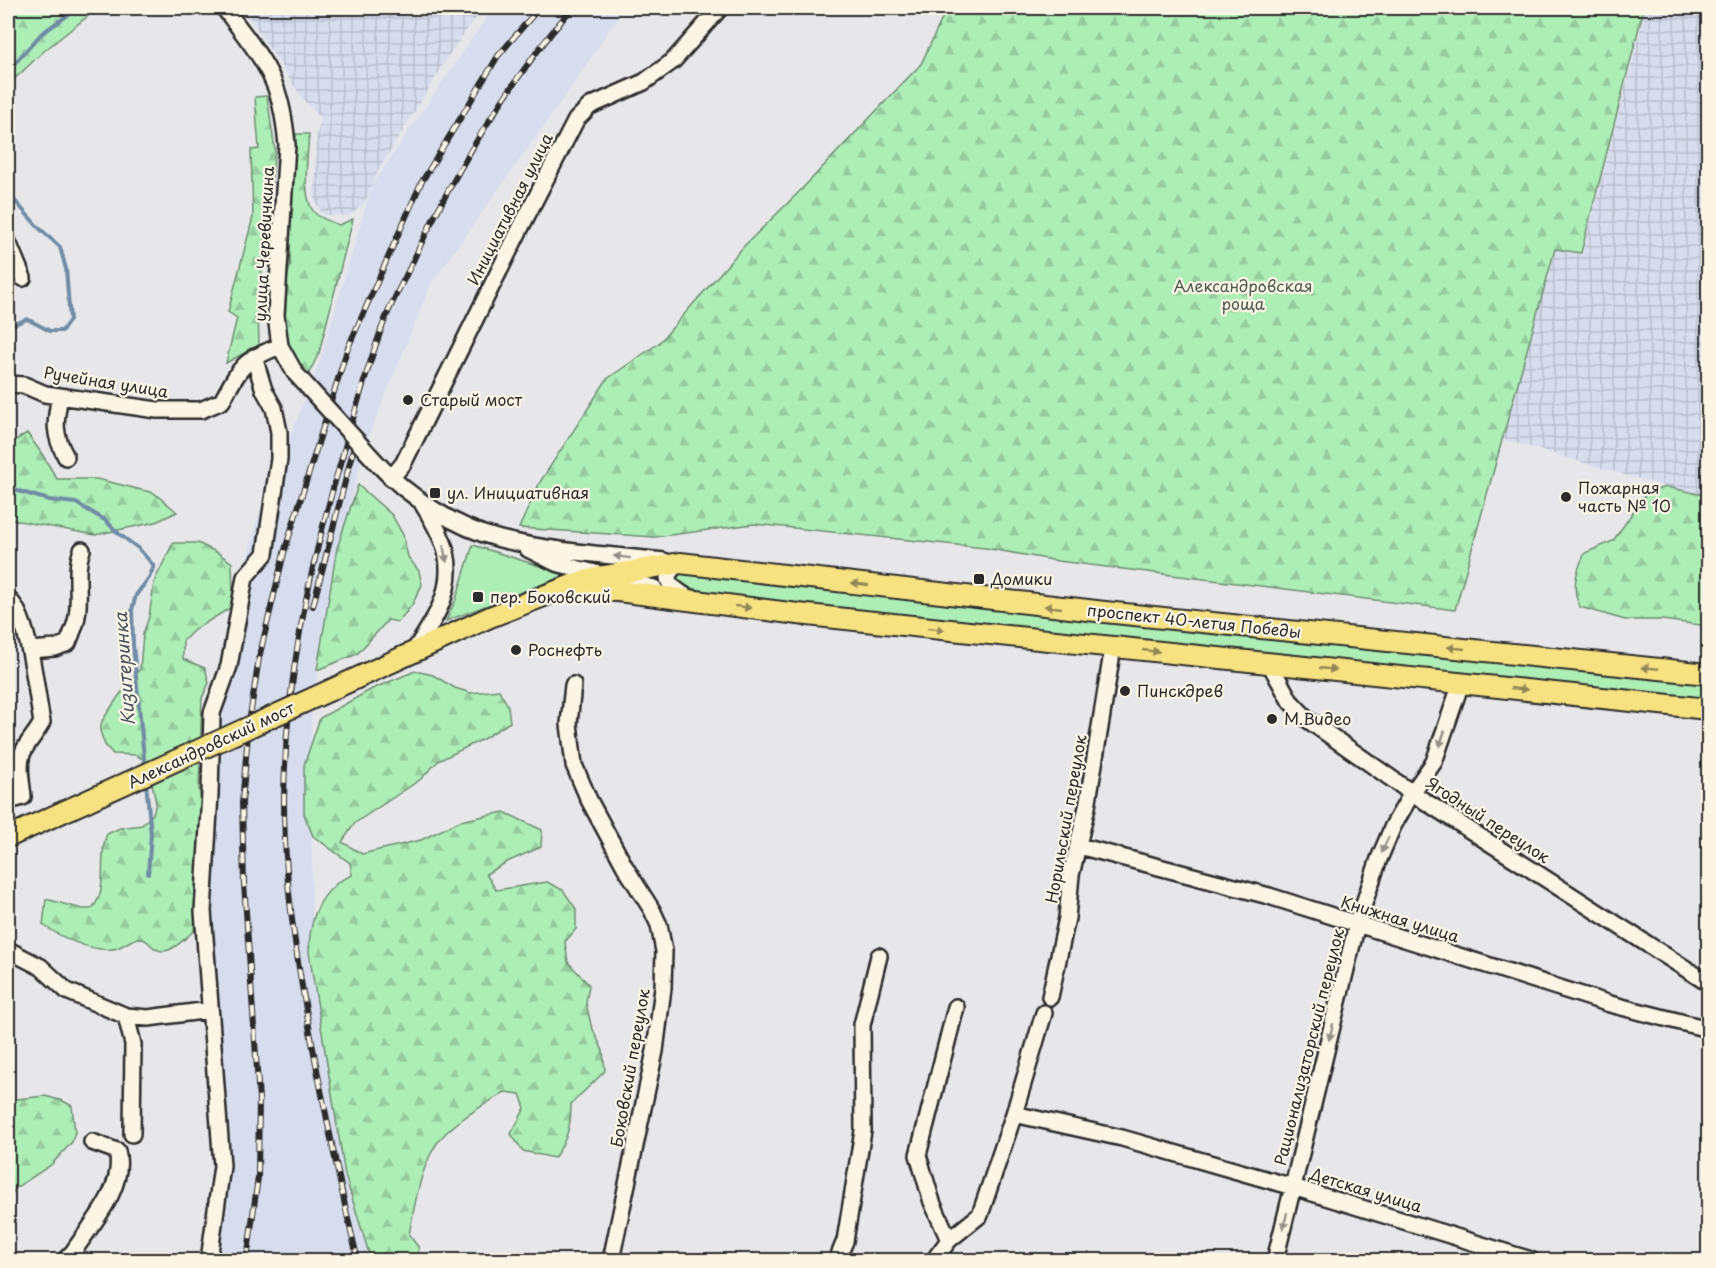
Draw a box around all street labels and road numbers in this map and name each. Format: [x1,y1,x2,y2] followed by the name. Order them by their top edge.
[460,128,558,289] street label: Инициативная улица
[247,166,279,322] street label: улица Черевичкина
[42,359,170,403] street label: Ручейная улица
[1086,597,1302,643] street label: проспект 40-летия Победы
[123,695,298,793] street label: Александровский мост
[1038,732,1092,905] street label: Норильский переулок
[1422,770,1556,869] street label: Ягодный переулок
[1338,889,1463,947] street label: Книжная улица
[1267,925,1349,1168] street label: Рационализаторский переулок
[603,986,655,1149] street label: Боковский переулок
[1306,1160,1425,1217] street label: Детская улица

